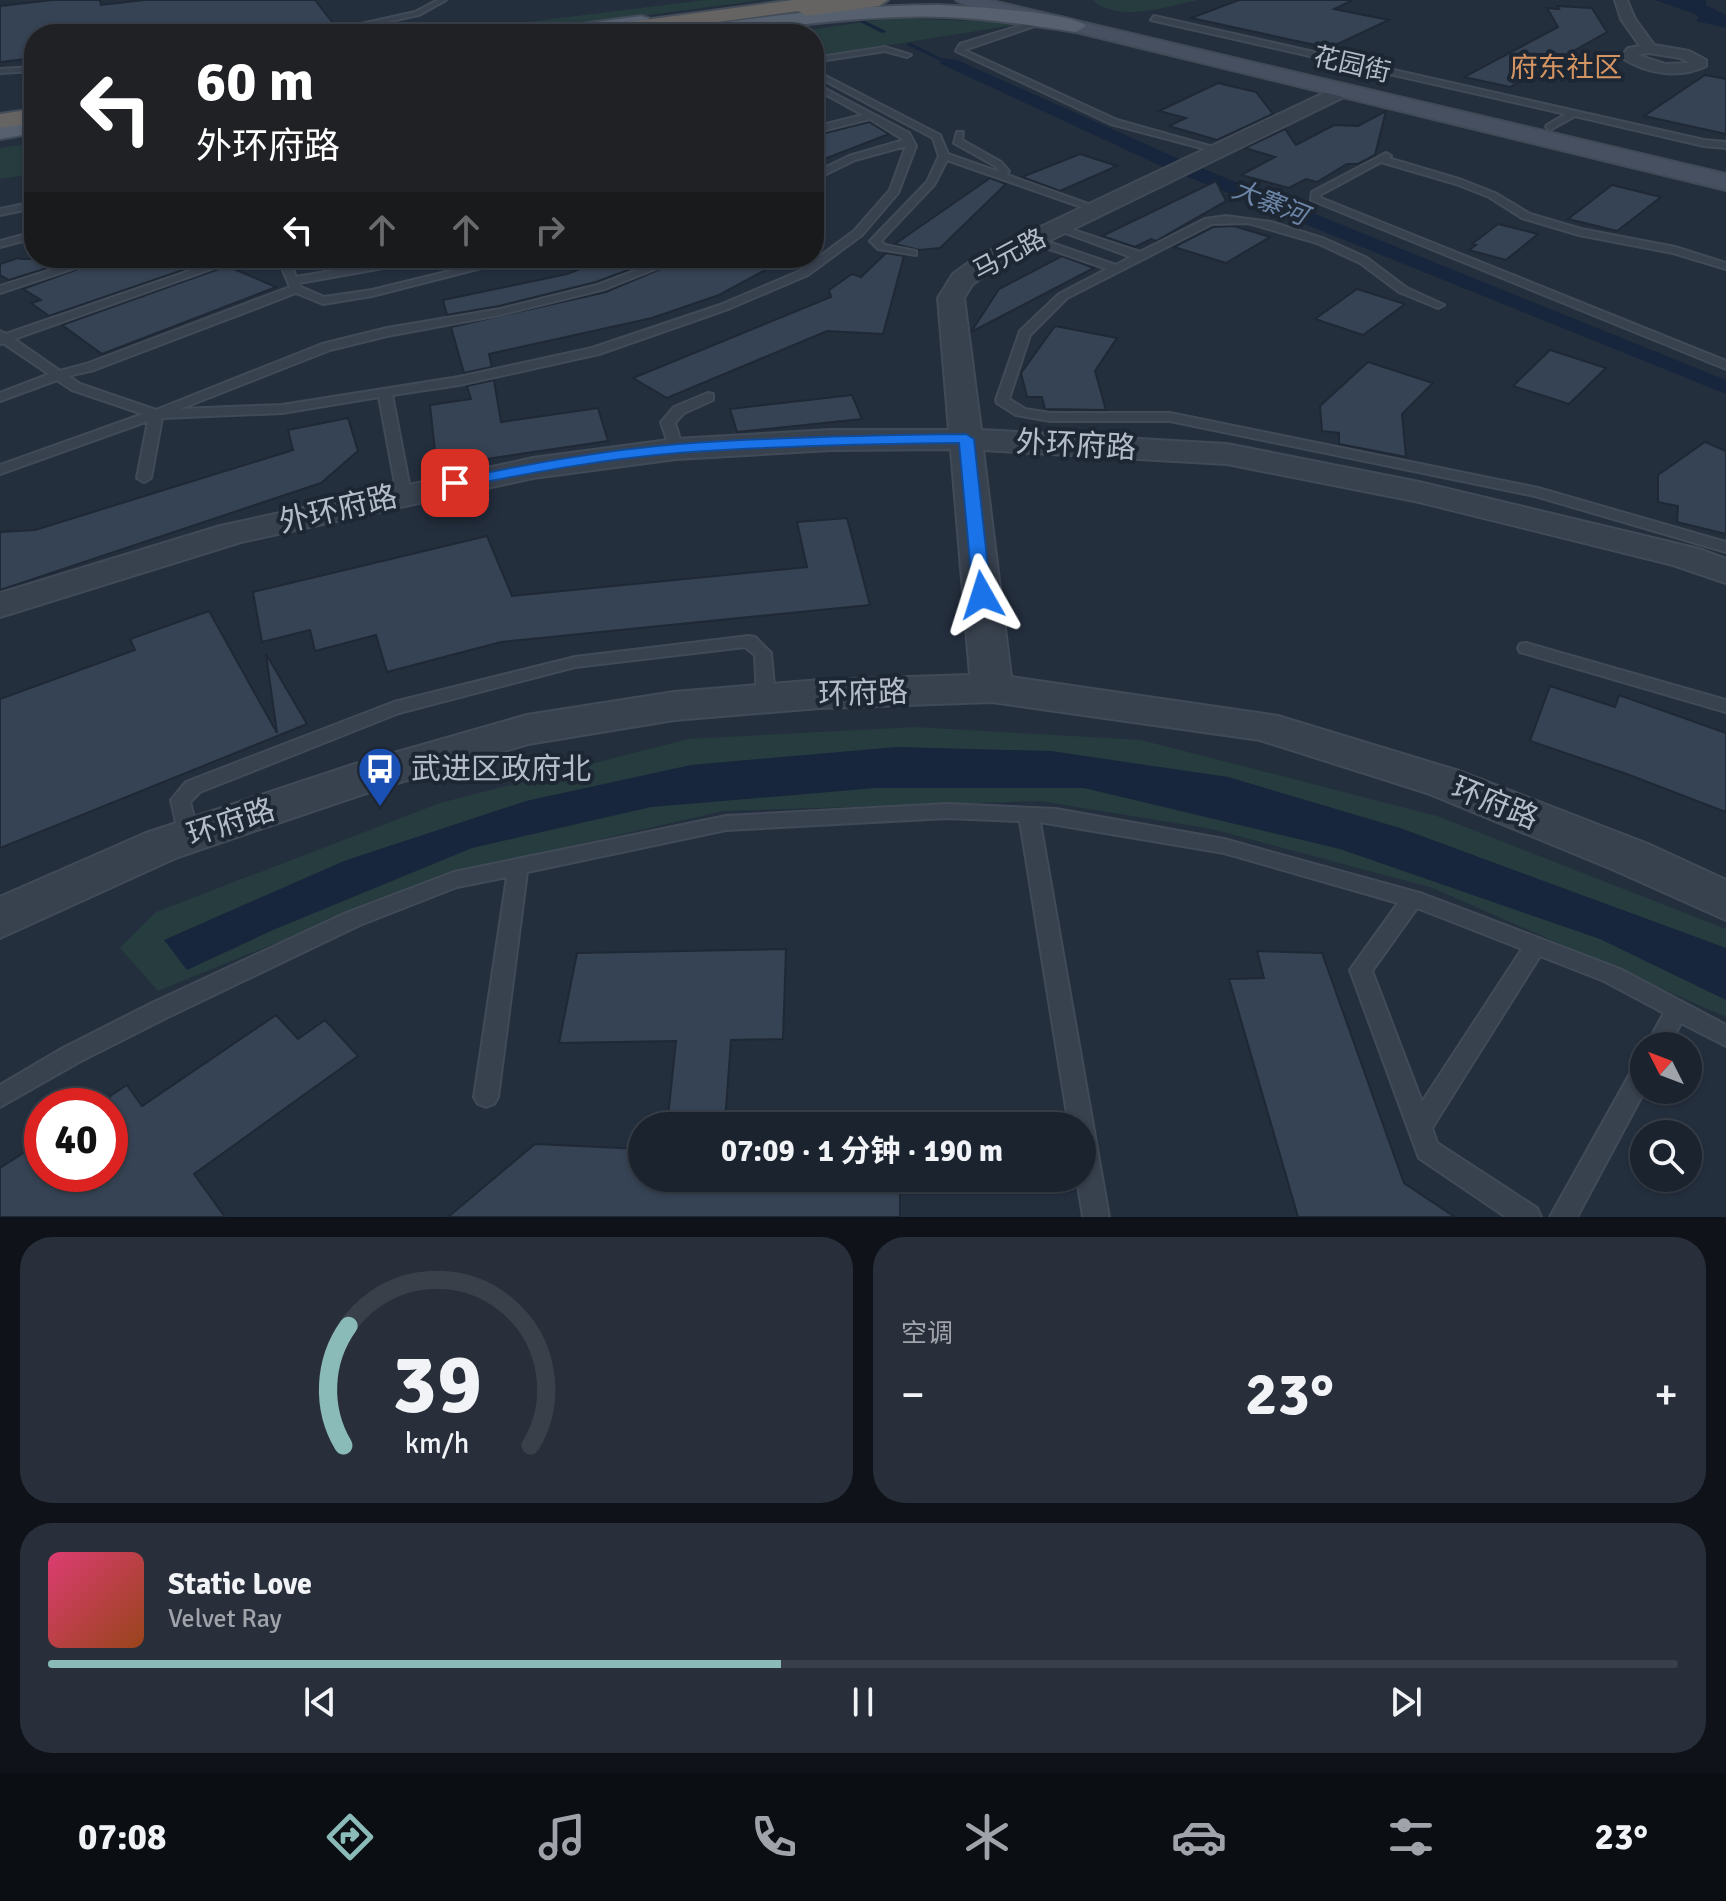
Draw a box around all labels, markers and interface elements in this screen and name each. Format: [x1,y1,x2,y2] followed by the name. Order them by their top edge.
[1310,41,1393,89] street label: 花园街
[196,47,314,116] text: 60 m
[1510,51,1622,85] district label: 府东社区
[64,56,168,160] icon: left
[196,124,340,169] text: 外环府路
[1227,173,1316,234] water label: 大寨河
[276,208,320,252] icon: left
[360,208,404,252] icon: ahead
[444,208,488,252] icon: ahead
[528,208,572,252] icon: right
[968,222,1051,287] street label: 马元路
[1015,424,1137,467] street label: 外环府路
[421,449,489,517] pin
[433,461,477,505] icon: arrive
[275,478,401,541] street label: 外环府路
[940,553,1024,637] position arrow
[817,673,909,714] street label: 环府路
[356,745,404,808] bus stop icon: 武进区政府北
[411,751,591,788] place label: 武进区政府北
[1446,769,1543,837] street label: 环府路
[183,791,280,854] street label: 环府路
[1630,1032,1702,1104] north arrow
[1630,1032,1702,1192] map controls
[24,1088,128,1192] speed limit sign: 40
[1630,1120,1702,1192] button: search
[721,1133,1003,1170] text: 07:09 · 1 分钟 · 190 m
[901,1318,953,1350] text: 空调
[392,1334,481,1436] text: 39
[1245,1358,1334,1432] text: 23°
[901,1368,925,1422] text: −
[1654,1368,1678,1422] text: +
[404,1426,469,1461] text: km/h
[168,1566,312,1603] text: Static Love
[168,1603,282,1635] text: Velvet Ray
[298,1680,342,1724] icon: previous
[841,1680,885,1724] icon: pause
[1384,1680,1428,1724] icon: next
[322,1809,378,1865] icon: directions
[534,1809,590,1865] icon: music
[746,1809,802,1865] icon: phone
[959,1809,1015,1865] icon: climate
[1171,1809,1227,1865] icon: car
[1383,1809,1439,1865] icon: filters
[78,1815,166,1860] text: 07:08
[1595,1815,1648,1860] text: 23°

